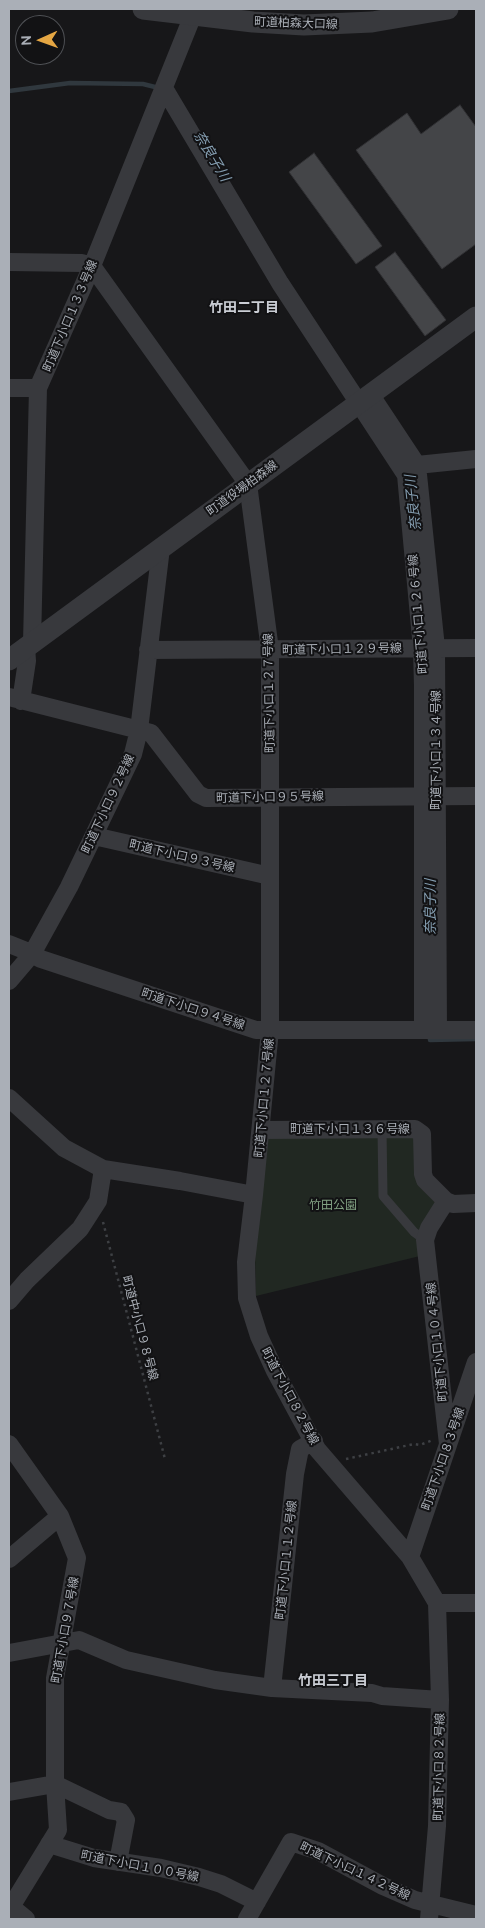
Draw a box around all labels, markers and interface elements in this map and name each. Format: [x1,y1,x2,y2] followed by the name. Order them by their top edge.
[254,14,338,32] street label: 町道柏森大口線
[15,15,65,65] north arrow
[18,35,34,46] text: N
[190,128,234,184] water label: 奈良子川
[40,258,100,374] street label: 町道下小口１３３号線
[209,299,279,315] district label: 竹田二丁目
[204,457,280,519] street label: 町道役場柏森線
[402,474,424,532] water label: 奈良子川
[406,554,430,674] street label: 町道下小口１２６号線
[261,633,277,753] street label: 町道下小口１２７号線
[282,641,402,657] street label: 町道下小口１２９号線
[429,690,443,810] street label: 町道下小口１３４号線
[79,752,137,856] street label: 町道下小口９２号線
[216,789,324,805] street label: 町道下小口９５号線
[128,837,236,875] street label: 町道下小口９３号線
[422,879,438,935] water label: 奈良子川
[139,985,247,1033] street label: 町道下小口９４号線
[252,1038,276,1158] street label: 町道下小口１２７号線
[290,1122,410,1136] street label: 町道下小口１３６号線
[309,1198,357,1212] park label: 竹田公園
[119,1274,161,1382] street label: 町道中小口９８号線
[424,1282,450,1402] street label: 町道下小口１０４号線
[258,1345,322,1447] street label: 町道下小口８２号線
[419,1406,467,1512] street label: 町道下小口８３号線
[273,1500,299,1620] street label: 町道下小口１１２号線
[49,1576,81,1684] street label: 町道下小口９７号線
[298,1672,368,1688] district label: 竹田三丁目
[431,1713,447,1821] street label: 町道下小口８２号線
[298,1839,412,1903] street label: 町道下小口１４２号線
[80,1847,200,1885] street label: 町道下小口１００号線

